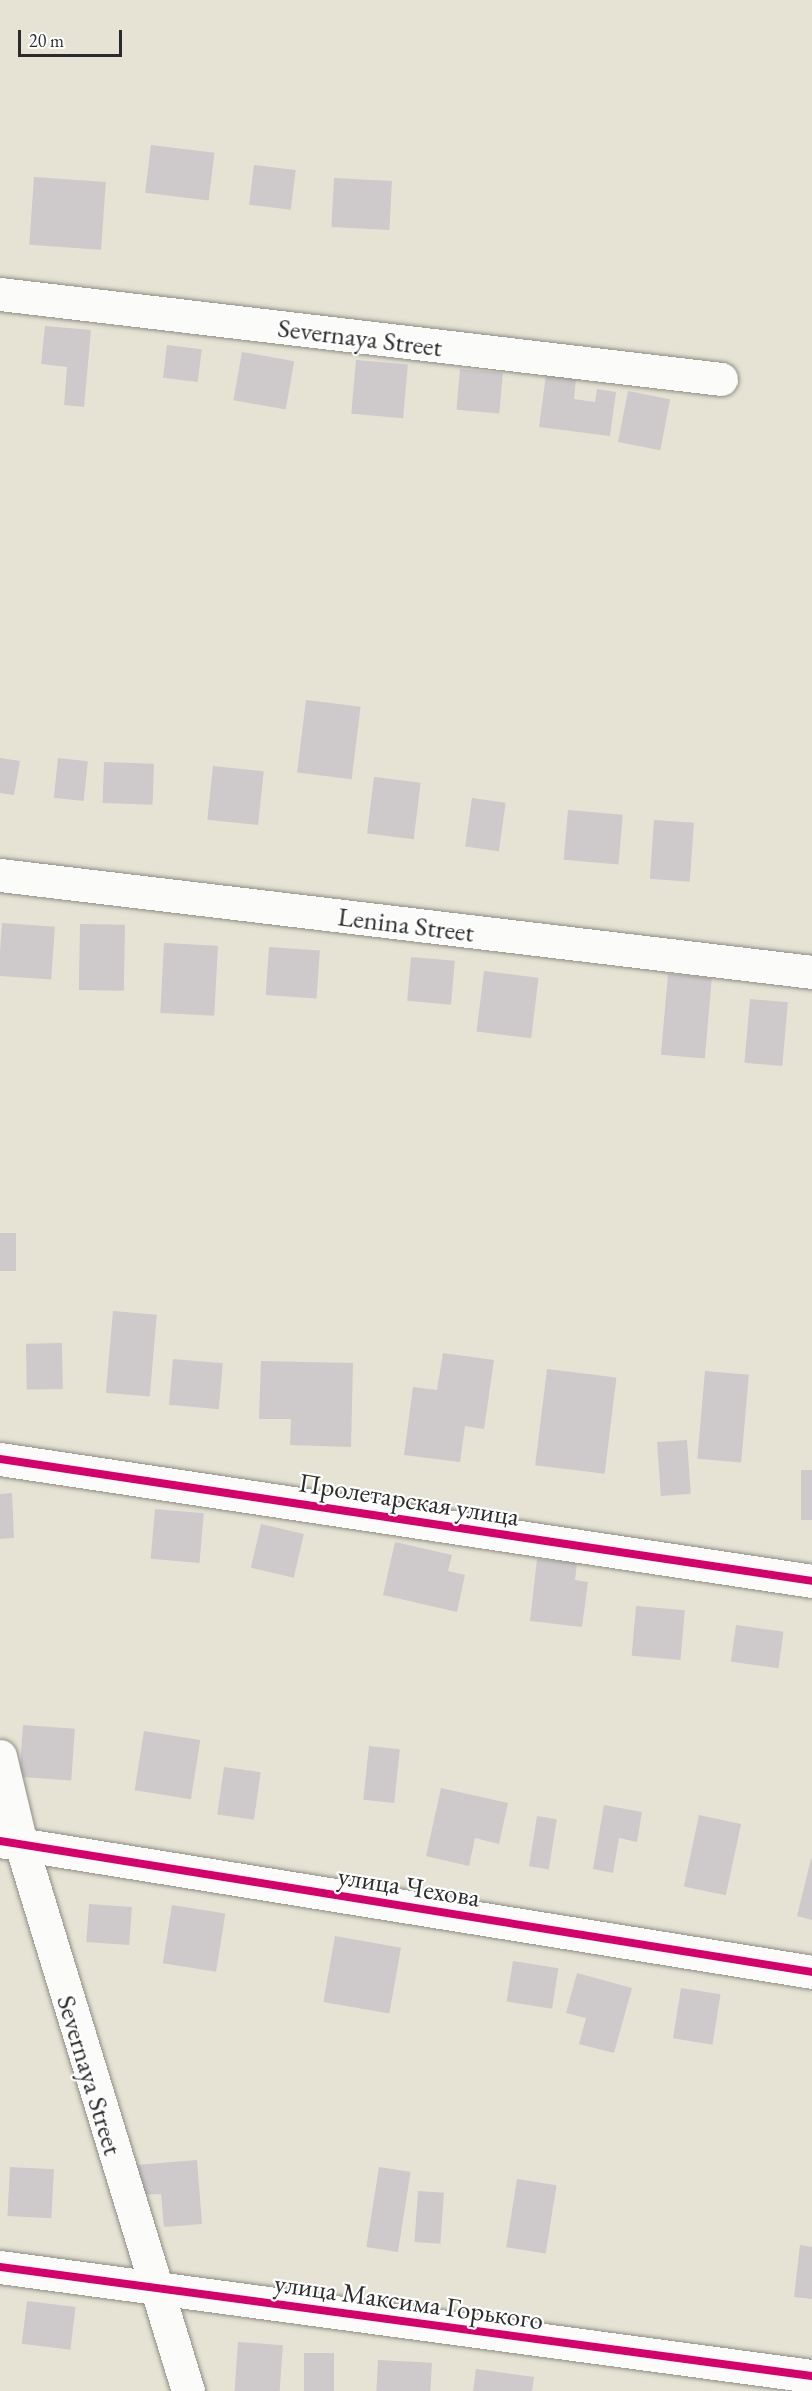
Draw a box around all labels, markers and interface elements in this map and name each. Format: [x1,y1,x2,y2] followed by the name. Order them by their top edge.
[21,18,124,56] scale bar
[29,29,64,52] text: 20 m
[276,311,444,363] street label: Severnaya Street
[336,900,476,948] street label: Lenina Street
[296,1466,522,1532] street label: Пролетарская улица
[336,1859,482,1913] street label: улица Чехова
[50,1991,130,2159] street label: Severnaya Street
[272,2266,546,2336] street label: улица Максима Горького

